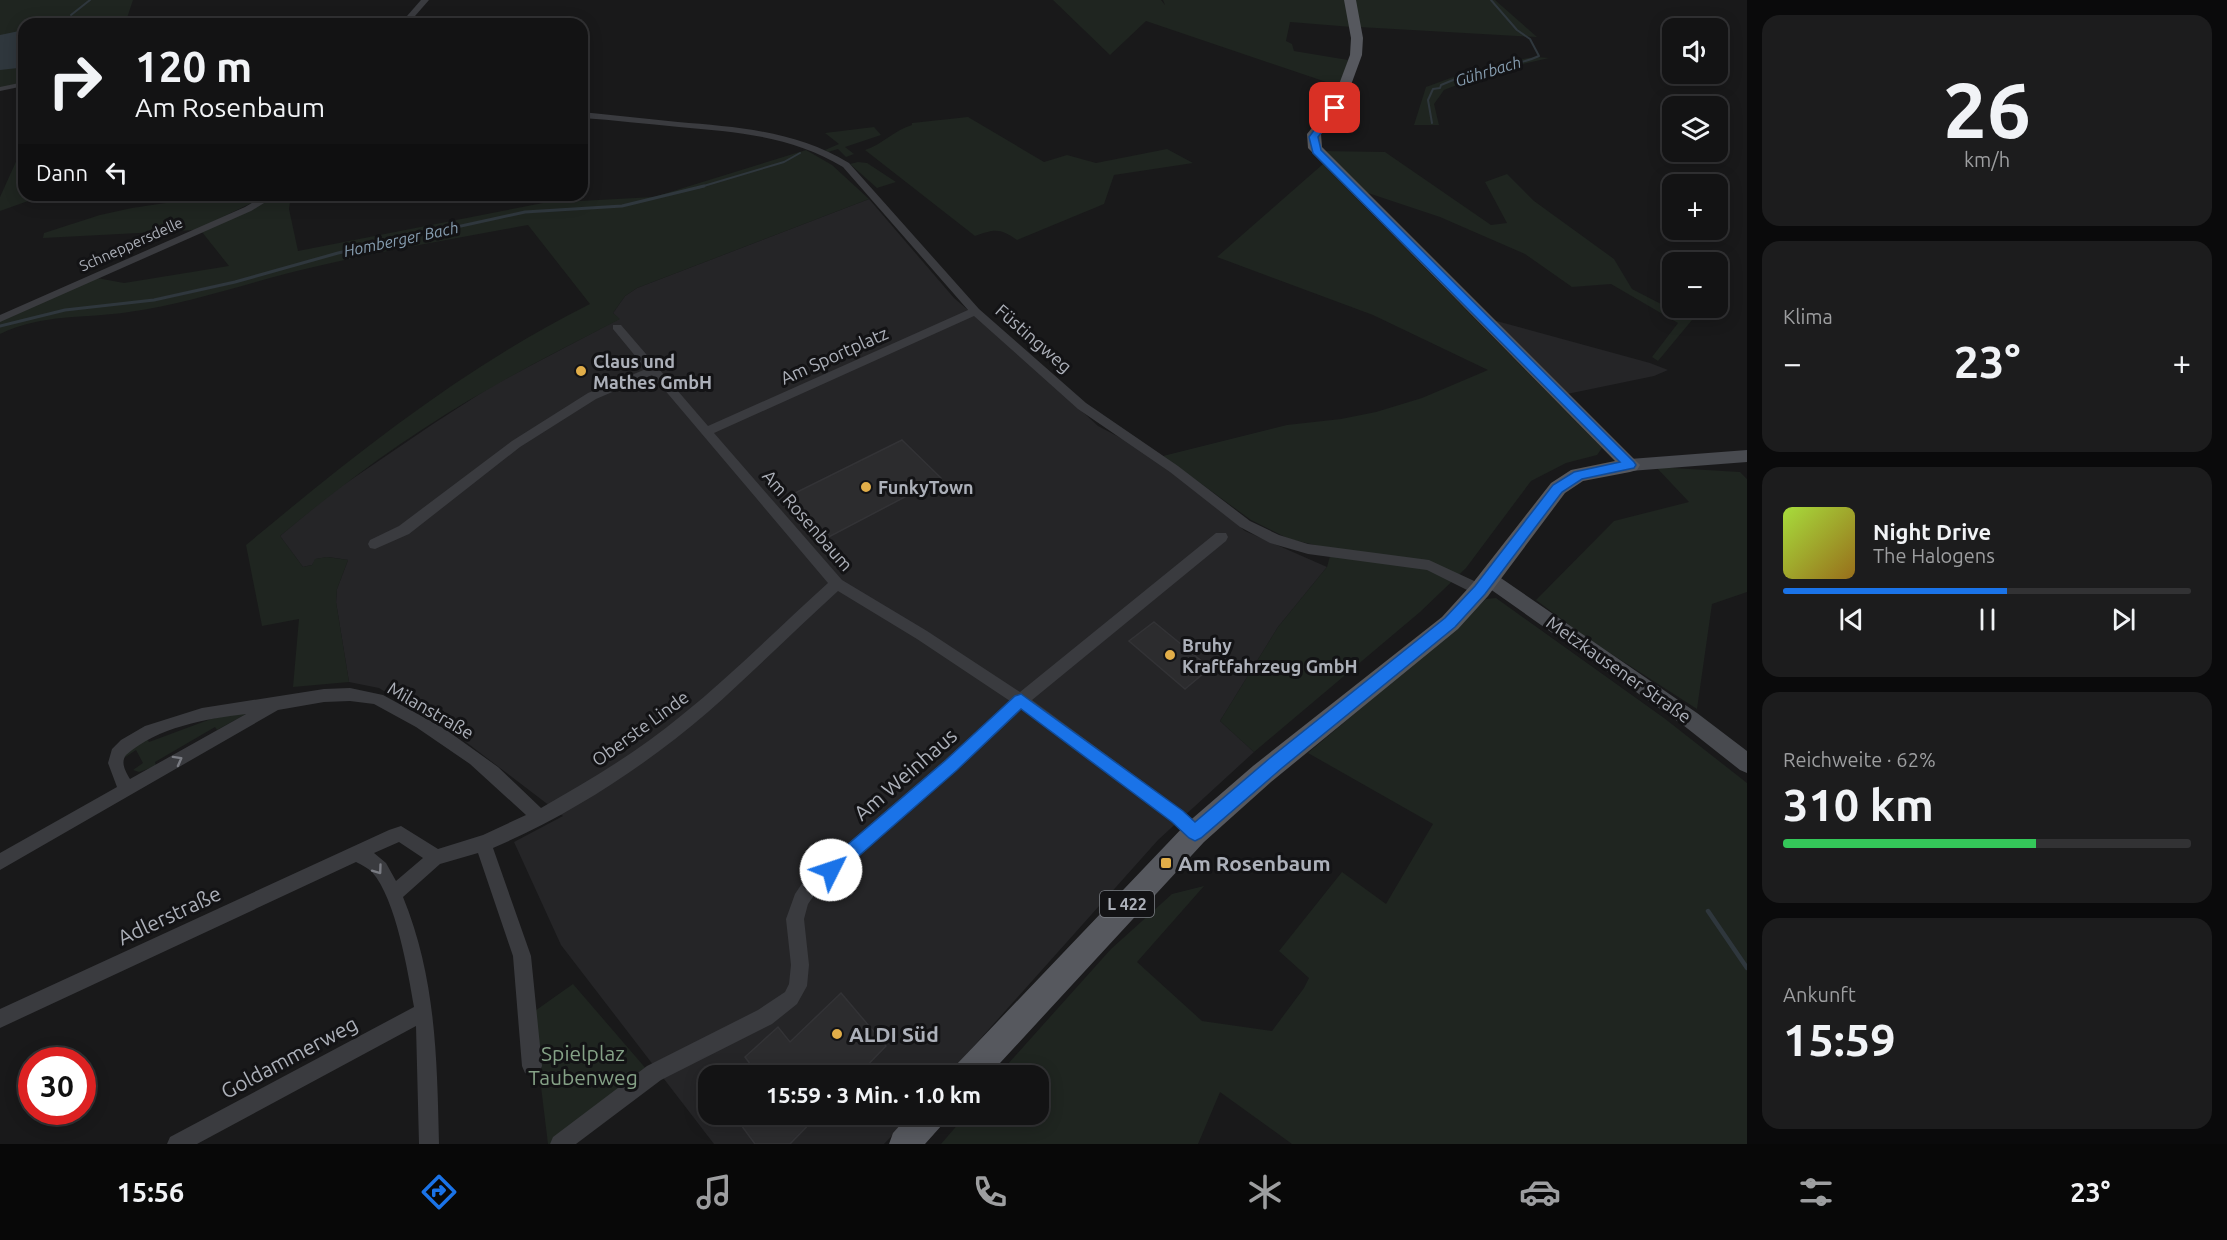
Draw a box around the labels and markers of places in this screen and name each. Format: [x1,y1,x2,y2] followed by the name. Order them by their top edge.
[1309,82,1360,133] pin
[593,351,712,392] place label: Claus und Mathes GmbH
[574,364,588,378] marker: Claus und Mathes GmbH
[878,477,974,497] place label: FunkyTown
[859,480,873,494] marker: FunkyTown
[1182,635,1357,676] place label: Bruhy Kraftfahrzeug GmbH
[1163,648,1177,662] marker: Bruhy Kraftfahrzeug GmbH
[1178,851,1331,875] place label: Am Rosenbaum
[1159,856,1173,870] marker: Am Rosenbaum
[849,1022,939,1046] place label: ALDI Süd
[830,1027,844,1041] marker: ALDI Süd

